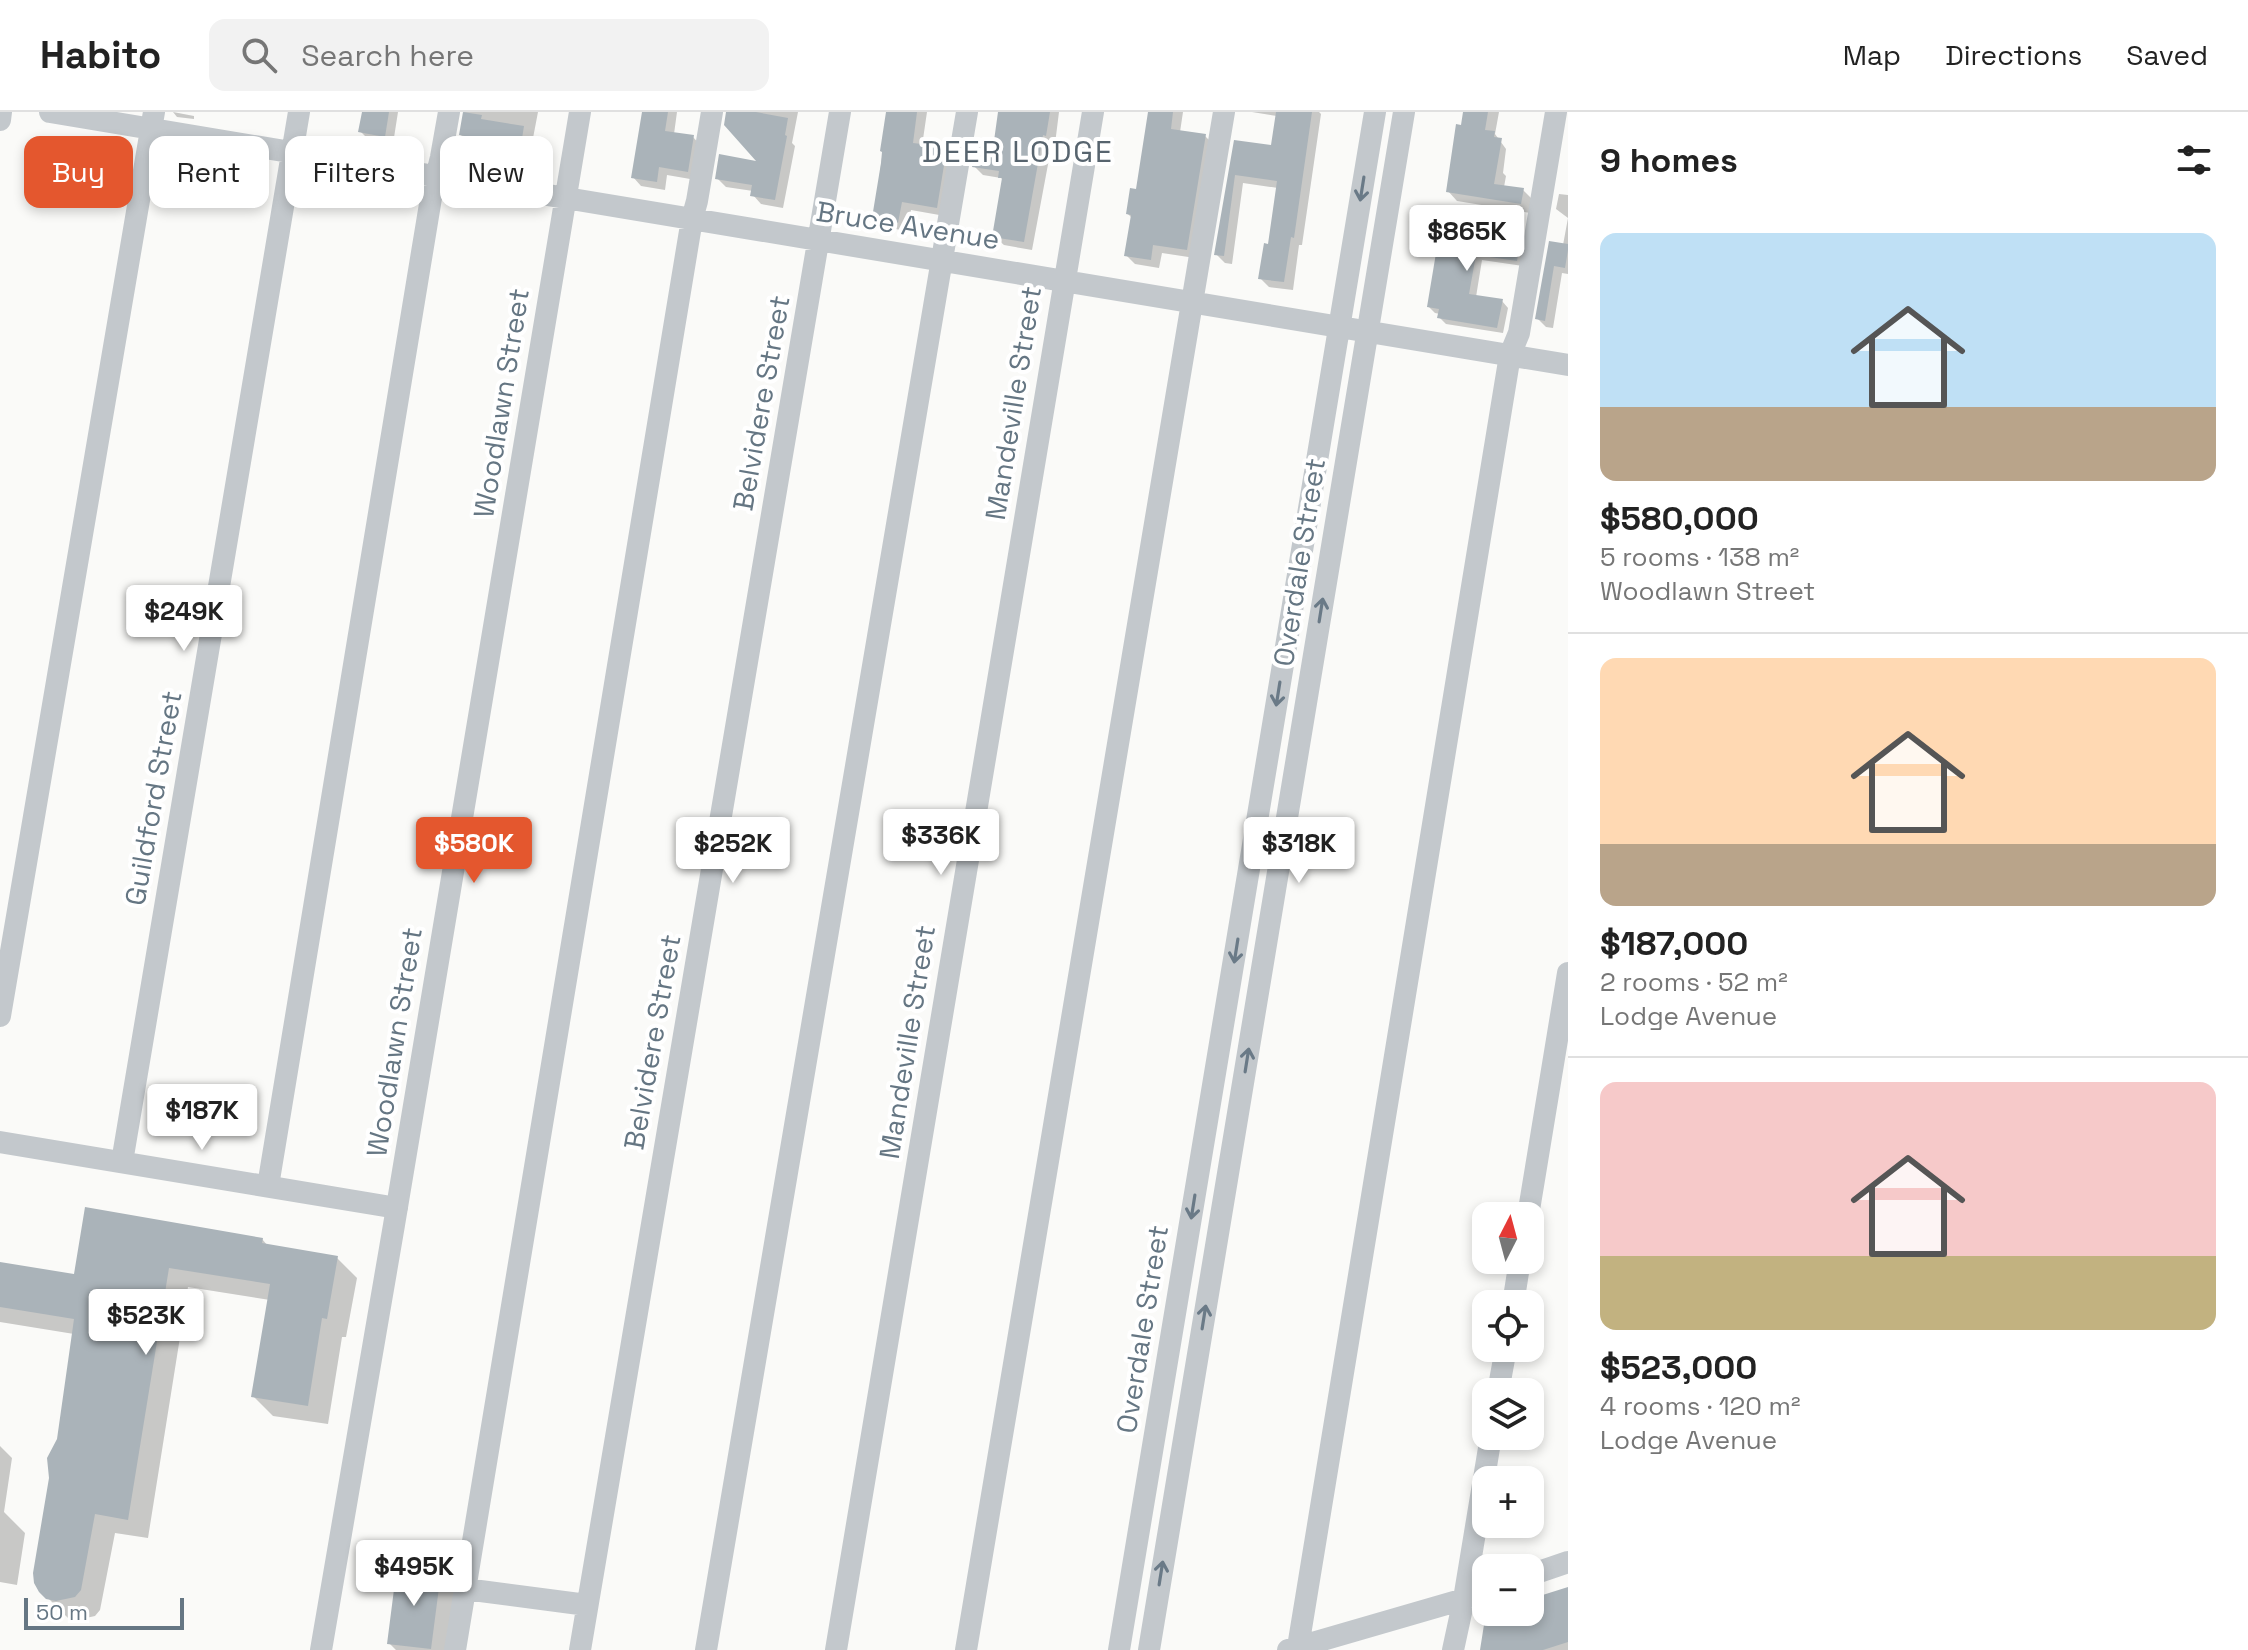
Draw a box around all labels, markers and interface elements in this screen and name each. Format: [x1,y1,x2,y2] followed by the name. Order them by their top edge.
[209,19,769,91] search box
[40,31,161,79] text: Habito
[237,33,281,77] icon: search
[301,36,474,75] text: Search here
[1843,37,1901,73] text: Map
[1945,37,2082,73] text: Directions
[2126,37,2208,73] text: Saved
[922,132,1114,171] district label: DEER LODGE
[24,136,133,208] chip: Buy
[149,136,269,208] chip: Rent
[285,136,424,208] chip: Filters
[440,136,553,208] chip: New
[2172,138,2216,182] icon: filters
[1600,139,1738,182] text: 9 homes
[1354,176,1369,201] one-way arrow
[814,193,1002,257] street label: Bruce Avenue
[1411,205,1523,273] pin: $865K
[1427,214,1507,248] text: $865K
[977,283,1049,523] street label: Mandeville Street
[1836,285,1980,429] icon: home
[465,286,537,520] street label: Woodlawn Street
[724,293,798,513] street label: Belvidere Street
[1265,455,1333,669] street label: Overdale Street
[1600,497,1759,540] text: $580,000
[1600,540,1799,574] text: 5 rooms · 138 m²
[1600,574,1815,608] text: Woodlawn Street
[128,585,240,653] pin: $249K
[144,594,224,628] text: $249K
[1315,598,1330,623] one-way arrow
[1270,681,1285,706] one-way arrow
[116,688,190,908] street label: Guildford Street
[1836,710,1980,854] icon: home
[885,809,997,877] pin: $336K
[418,817,530,885] pin: $580K
[677,817,789,885] pin: $252K
[1243,817,1355,885] pin: $318K
[901,818,981,852] text: $336K
[434,826,514,860] text: $580K
[694,826,772,860] text: $252K
[1262,826,1336,860] text: $318K
[871,922,943,1162] street label: Mandeville Street
[1600,922,1748,965] text: $187,000
[358,925,430,1159] street label: Woodlawn Street
[615,932,689,1152] street label: Belvidere Street
[1228,937,1243,963] one-way arrow
[1600,965,1788,999] text: 2 rooms · 52 m²
[1600,999,1777,1033] text: Lodge Avenue
[1240,1048,1255,1073] one-way arrow
[146,1084,258,1152] pin: $187K
[165,1093,239,1127] text: $187K
[1836,1134,1980,1278] icon: home
[1185,1194,1200,1219] one-way arrow
[1472,1202,1544,1274] north arrow
[1472,1202,1544,1626] map controls
[1108,1222,1176,1436] street label: Overdale Street
[90,1289,202,1357] pin: $523K
[1472,1290,1544,1362] button: locate
[107,1298,185,1332] text: $523K
[1197,1304,1212,1330] one-way arrow
[1600,1346,1757,1389] text: $523,000
[1472,1378,1544,1450] button: layers
[1600,1389,1800,1423] text: 4 rooms · 120 m²
[1600,1423,1777,1457] text: Lodge Avenue
[1472,1466,1544,1538] button: +
[358,1540,470,1608] pin: $495K
[374,1549,454,1583] text: $495K
[1472,1554,1544,1626] button: −
[1155,1561,1170,1586] one-way arrow
[24,1594,184,1630] scale bar
[36,1598,88,1626] text: 50 m

